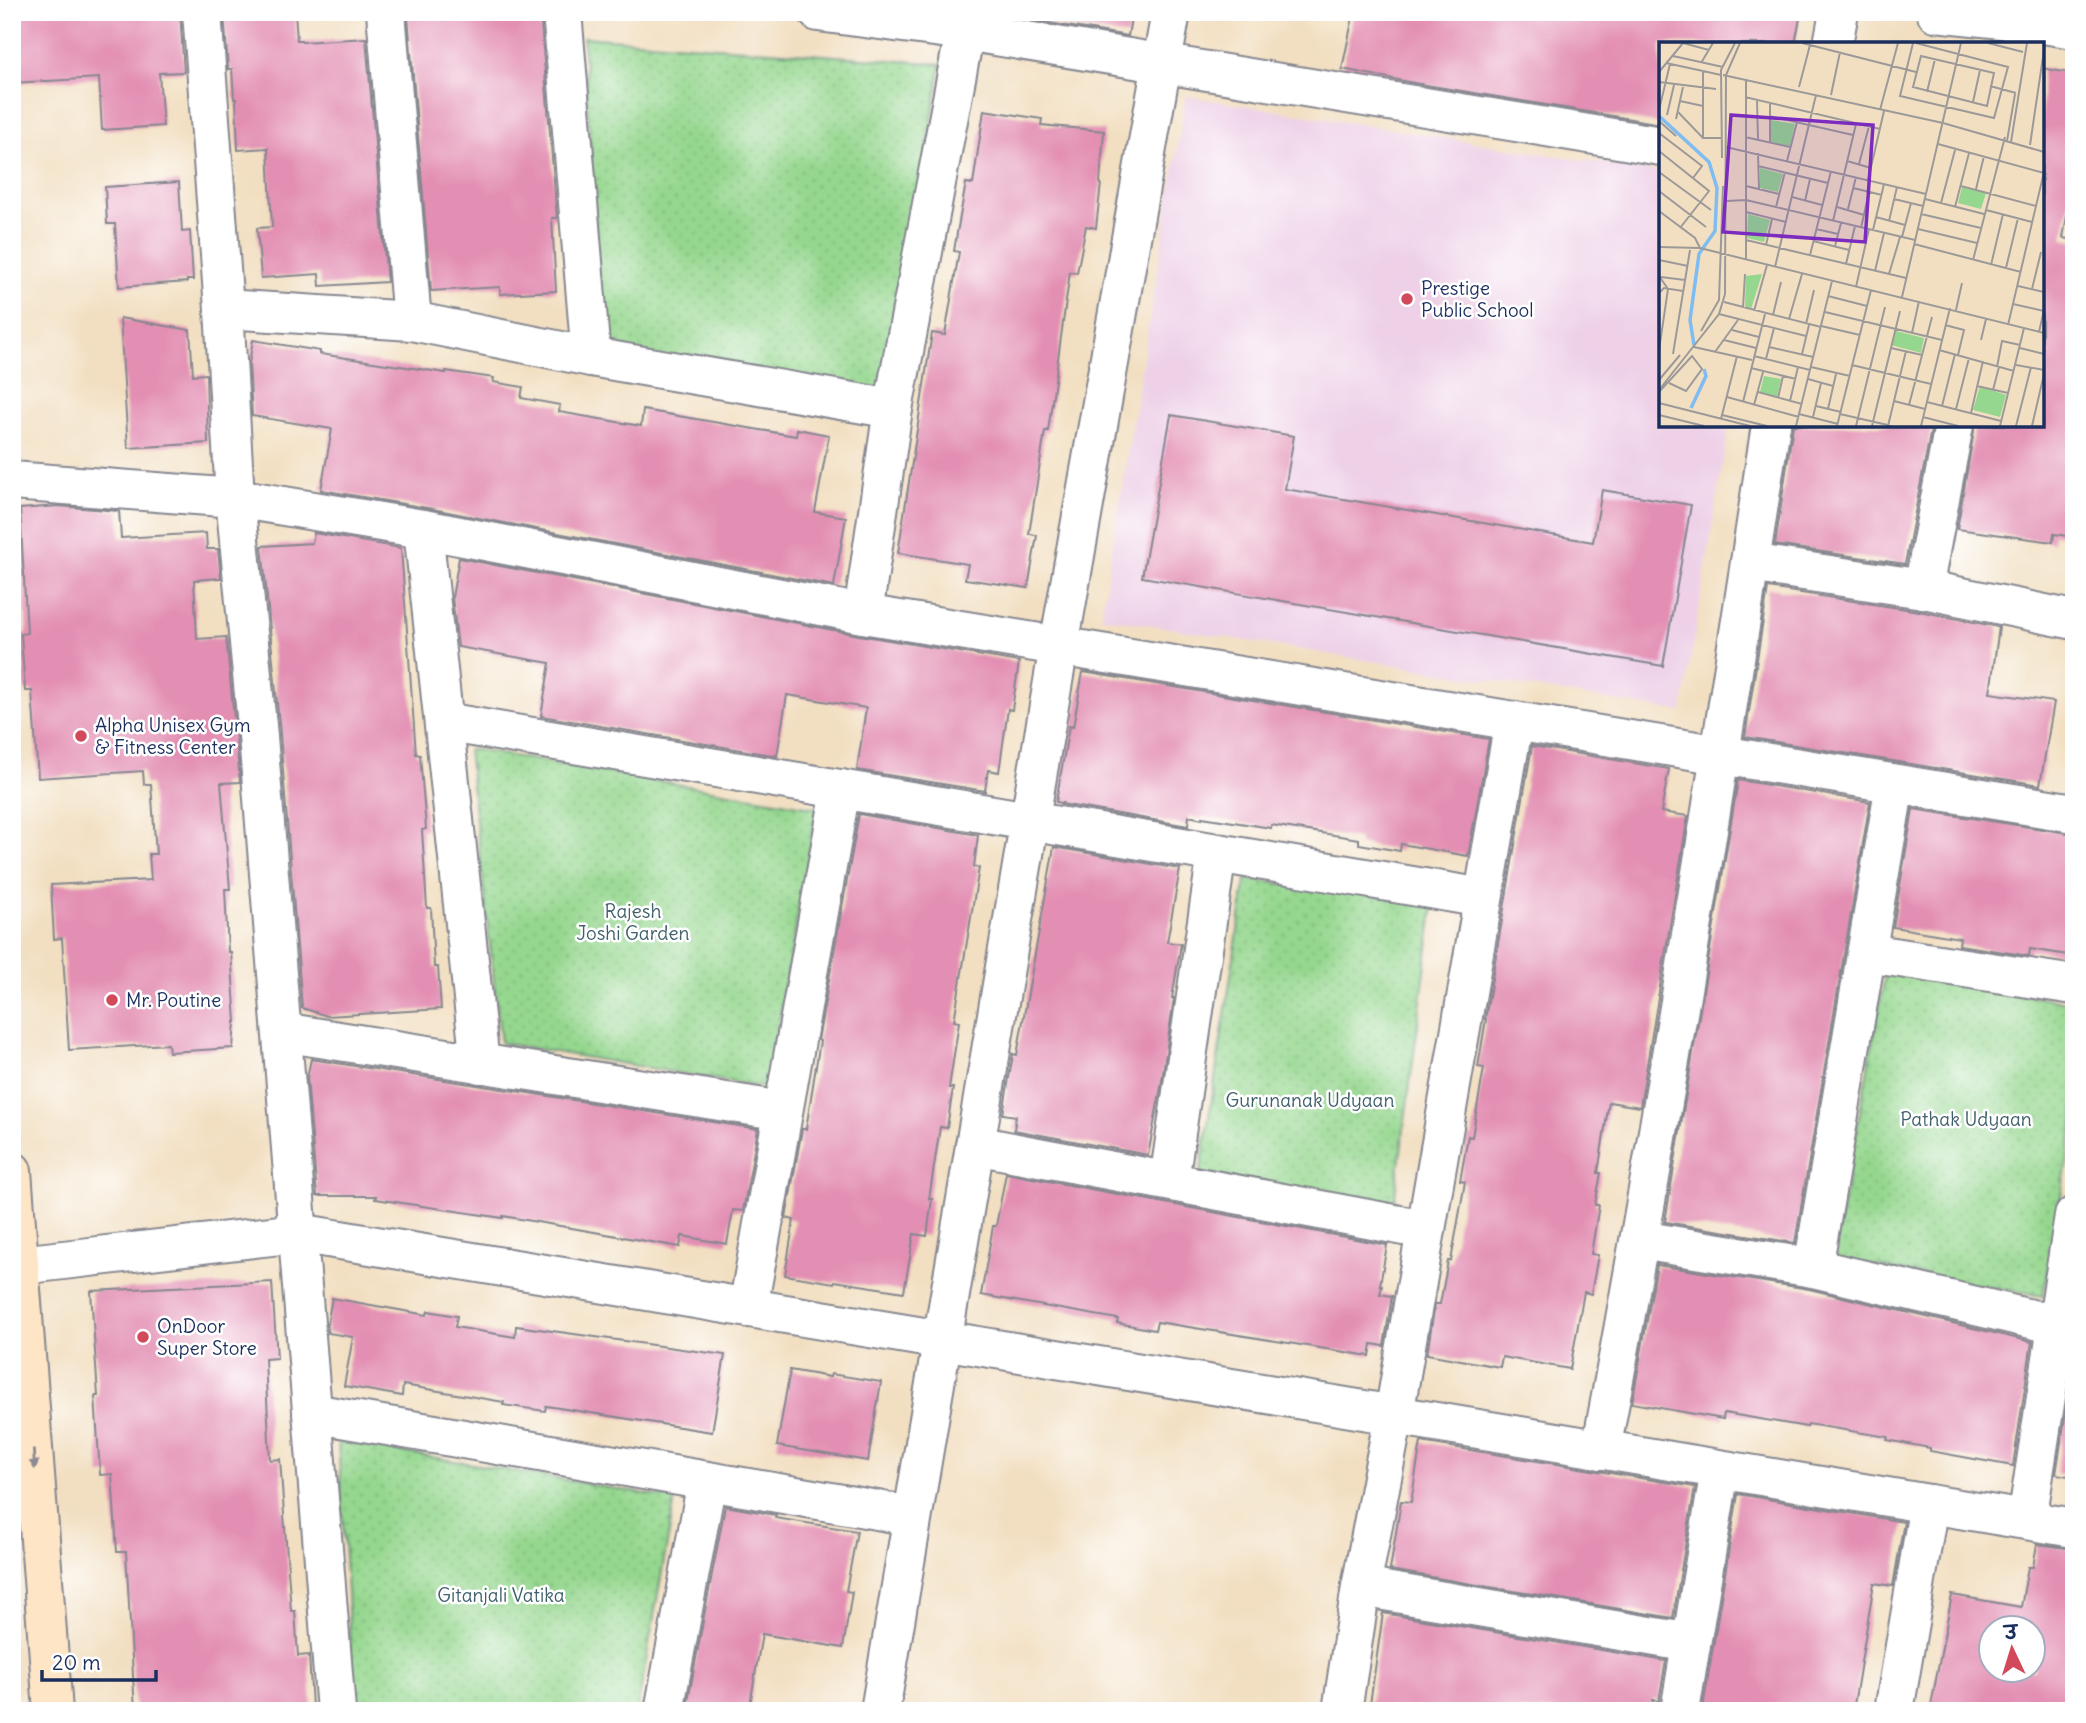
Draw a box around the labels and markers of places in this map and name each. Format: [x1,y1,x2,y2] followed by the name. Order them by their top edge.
[1421,276,1534,322] place label: Prestige Public School
[1399,291,1415,307] marker: Prestige Public School
[95,713,251,759] place label: Alpha Unisex Gym & Fitness Center
[73,728,89,744] marker: Alpha Unisex Gym & Fitness Center
[126,988,221,1012] place label: Mr. Poutine
[104,992,120,1008] marker: Mr. Poutine
[157,1314,257,1360] place label: OnDoor Super Store
[135,1329,151,1345] marker: OnDoor Super Store

